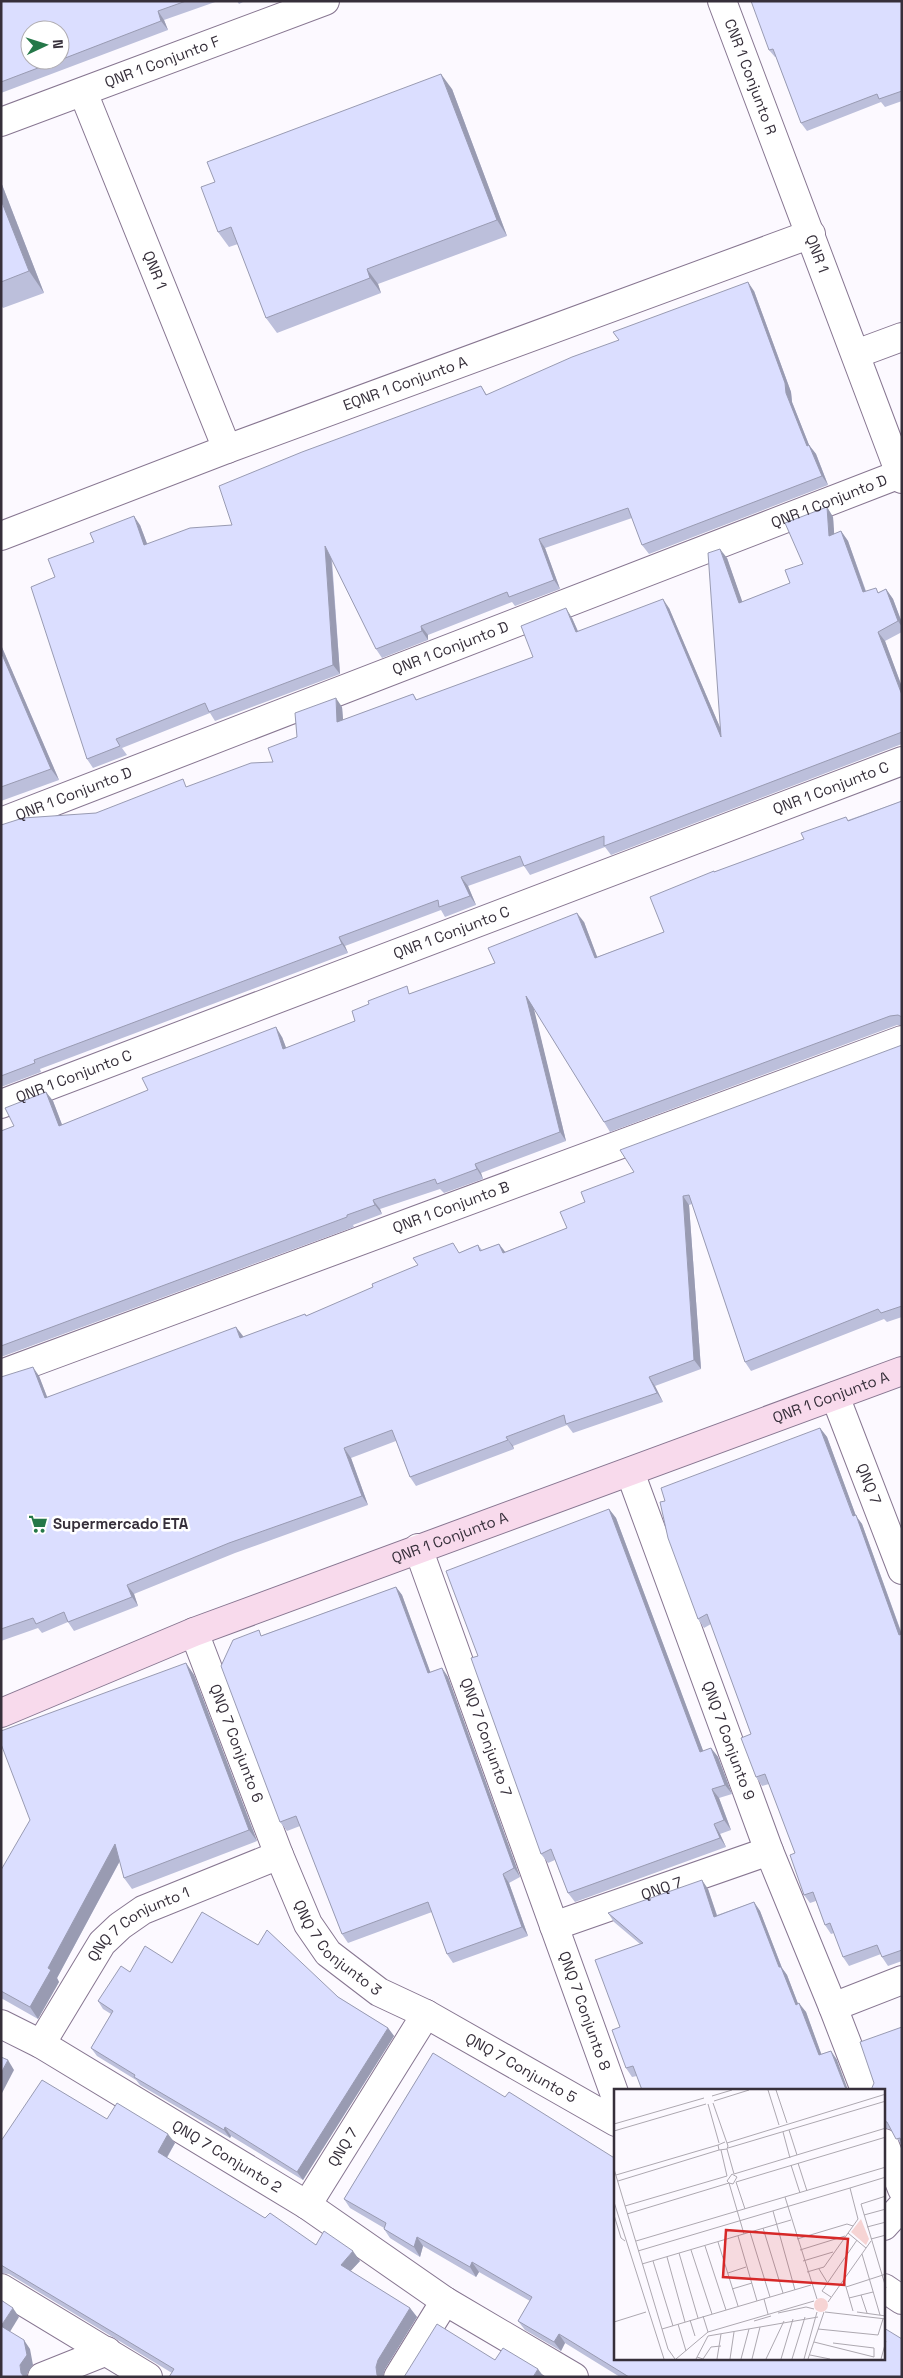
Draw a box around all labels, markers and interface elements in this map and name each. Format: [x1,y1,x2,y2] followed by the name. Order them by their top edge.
[721,16,781,137] street label: CNR 1 Conjunto R
[20,20,70,70] north arrow
[102,31,222,91] street label: QNR 1 Conjunto F
[49,39,67,49] text: N
[802,232,833,275] street label: QNR 1
[139,248,172,292] street label: QNR 1
[340,351,470,414] street label: EQNR 1 Conjunto A
[768,470,890,532] street label: QNR 1 Conjunto D
[389,616,511,679] street label: QNR 1 Conjunto D
[770,757,892,818] street label: QNR 1 Conjunto C
[13,762,135,824] street label: QNR 1 Conjunto D
[390,901,512,963] street label: QNR 1 Conjunto C
[13,1045,135,1107] street label: QNR 1 Conjunto C
[390,1176,512,1237] street label: QNR 1 Conjunto B
[770,1366,892,1427] street label: QNR 1 Conjunto A
[853,1460,886,1507] street label: QNQ 7
[389,1507,511,1567] street label: QNR 1 Conjunto A
[27,1513,49,1535] supermarket icon: Supermercado ETA
[53,1514,189,1533] place label: Supermercado ETA
[457,1675,517,1799] street label: QNQ 7 Conjunto 7
[698,1678,759,1802] street label: QNQ 7 Conjunto 9
[206,1681,268,1805] street label: QNQ 7 Conjunto 6
[638,1872,685,1904] street label: QNQ 7
[83,1882,192,1965] street label: QNQ 7 Conjunto 1
[290,1897,386,2000] street label: QNQ 7 Conjunto 3
[555,1949,615,2073] street label: QNQ 7 Conjunto 8
[462,2028,580,2107] street label: QNQ 7 Conjunto 5
[614,2089,886,2360] inset map
[169,2116,286,2197] street label: QNQ 7 Conjunto 2
[323,2124,362,2170] street label: QNQ 7

